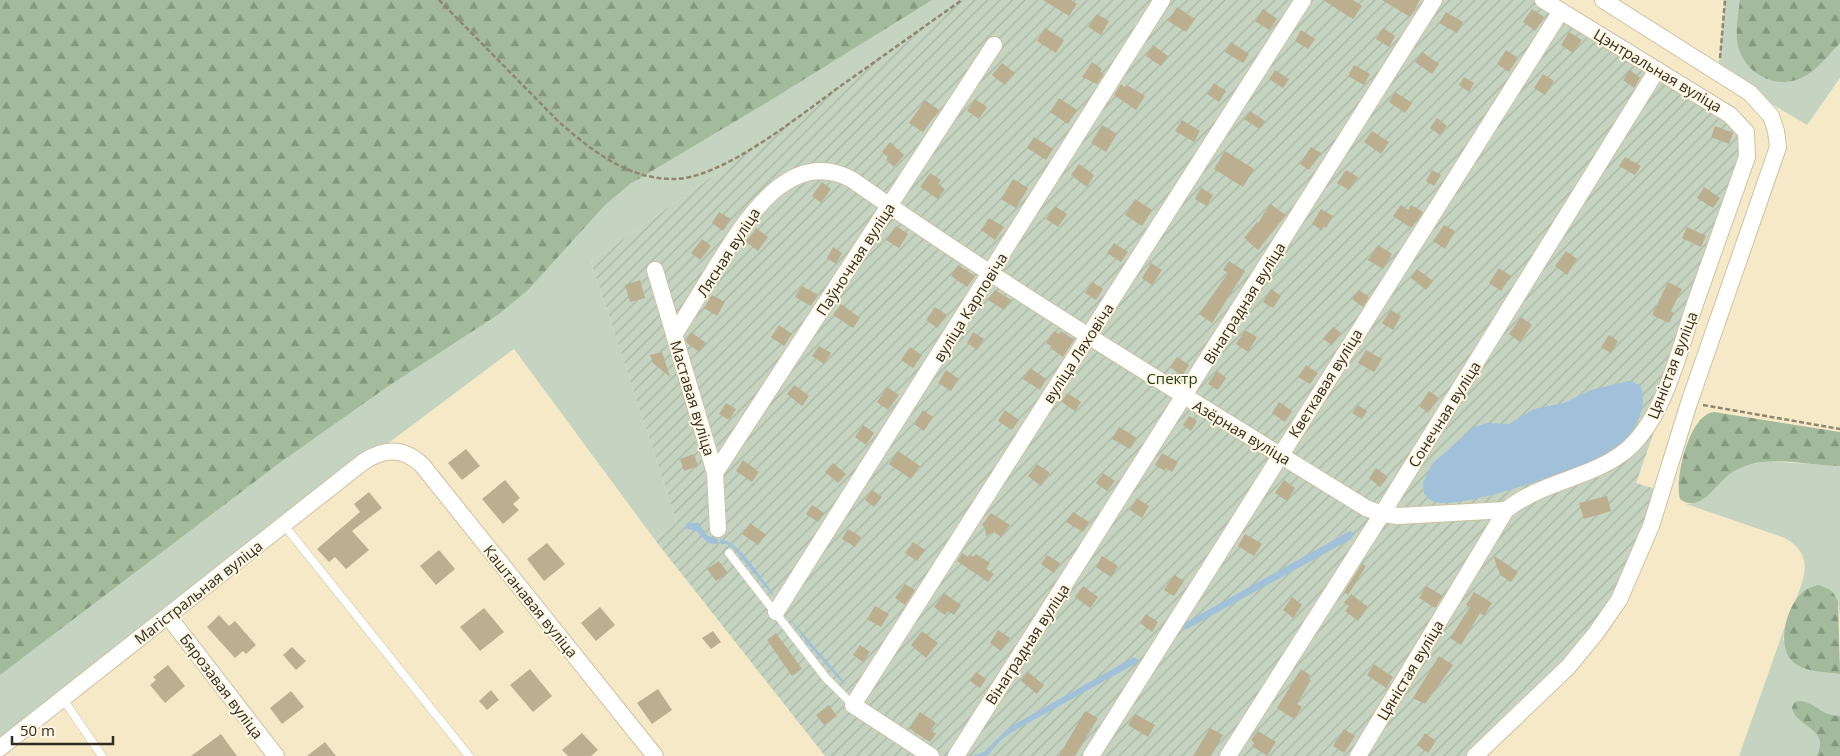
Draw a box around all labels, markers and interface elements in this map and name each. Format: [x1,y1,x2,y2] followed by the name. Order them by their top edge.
[1590,24,1726,116] street label: Цэнтральная вуліца
[811,199,899,319] street label: Паўночная вуліца
[692,204,764,300] street label: Лясная вуліца
[1198,238,1290,368] street label: Вінаградная вуліца
[928,249,1012,365] street label: вуліца Карповіча
[1038,299,1118,407] street label: вуліца Ляховіча
[1642,308,1702,422] street label: Цяністая вуліца
[1283,325,1367,441] street label: Кветкавая вуліца
[666,338,720,458] street label: Маставая вуліца
[1403,357,1485,471] street label: Сонечная вуліца
[1146,368,1198,388] park label: Спектр
[1189,395,1295,469] street label: Азёрная вуліца
[130,536,266,648] street label: Магістральная вуліца
[479,541,583,661] street label: Каштанавая вуліца
[980,580,1074,708] street label: Вінаградная вуліца
[1372,616,1448,724] street label: Цяністая вуліца
[176,629,268,743] street label: Бярозавая вуліца
[12,714,114,746] scale bar
[20,720,55,740] text: 50 m

